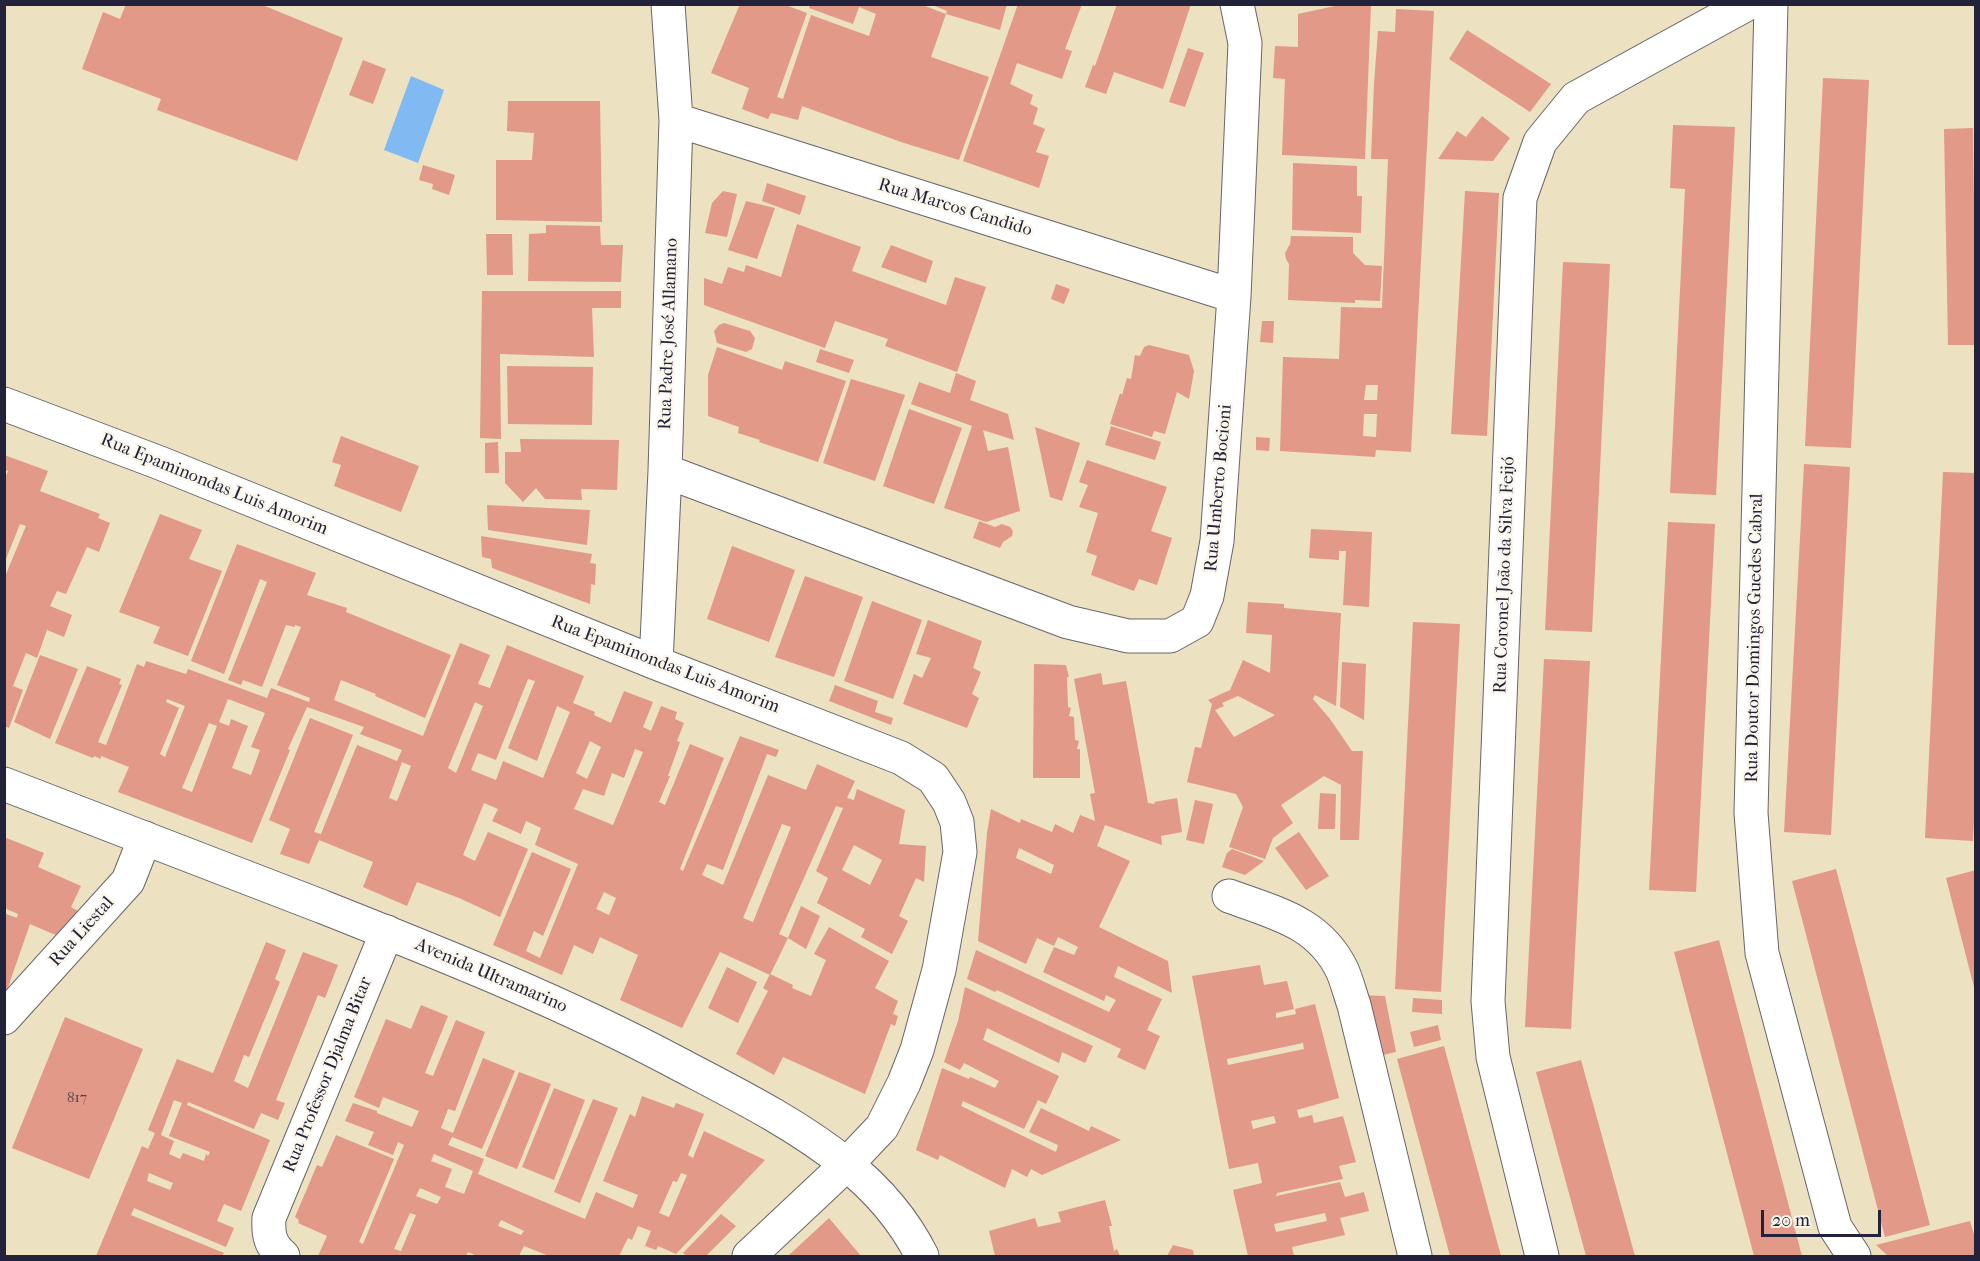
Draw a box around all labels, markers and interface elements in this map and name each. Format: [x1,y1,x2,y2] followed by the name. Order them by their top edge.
[875,174,1035,242] street label: Rua Marcos Candido
[655,238,683,430] street label: Rua Padre José Allamano
[1201,403,1237,573] street label: Rua Umberto Bocioni
[97,429,331,541] street label: Rua Epaminondas Luis Amorim
[1490,456,1520,694] street label: Rua Coronel João da Silva Feijó
[1742,493,1768,783] street label: Rua Doutor Domingos Guedes Cabral
[548,611,782,719] street label: Rua Epaminondas Luis Amorim
[45,893,119,971] street label: Rua Liestal
[412,934,570,1018] street label: Avenida Ultramarino
[279,974,377,1176] street label: Rua Professor Djalma Bitar
[67,1089,87,1107] house number: 817
[1764,1198,1884,1236] scale bar
[1772,1210,1810,1231] text: 20 m

